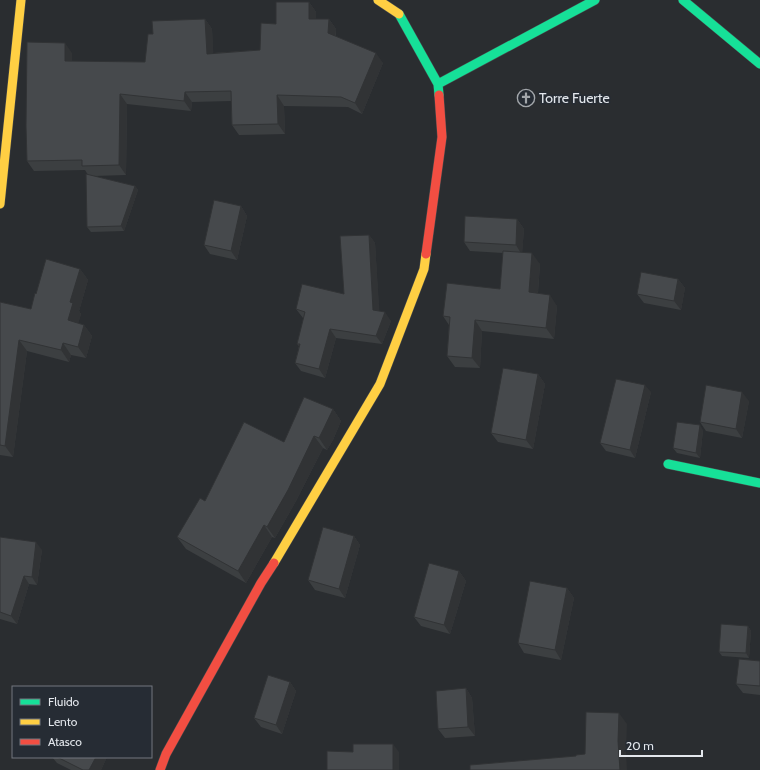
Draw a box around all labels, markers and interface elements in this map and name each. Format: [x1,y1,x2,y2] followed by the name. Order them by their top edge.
[516,88,536,108] church icon: Torre Fuerte
[539,89,610,107] place label: Torre Fuerte
[12,686,152,758] legend
[48,694,80,709] text: Fluido
[48,714,78,729] text: Lento
[620,732,702,758] scale bar
[48,734,82,749] text: Atasco
[626,738,654,753] text: 20 m

